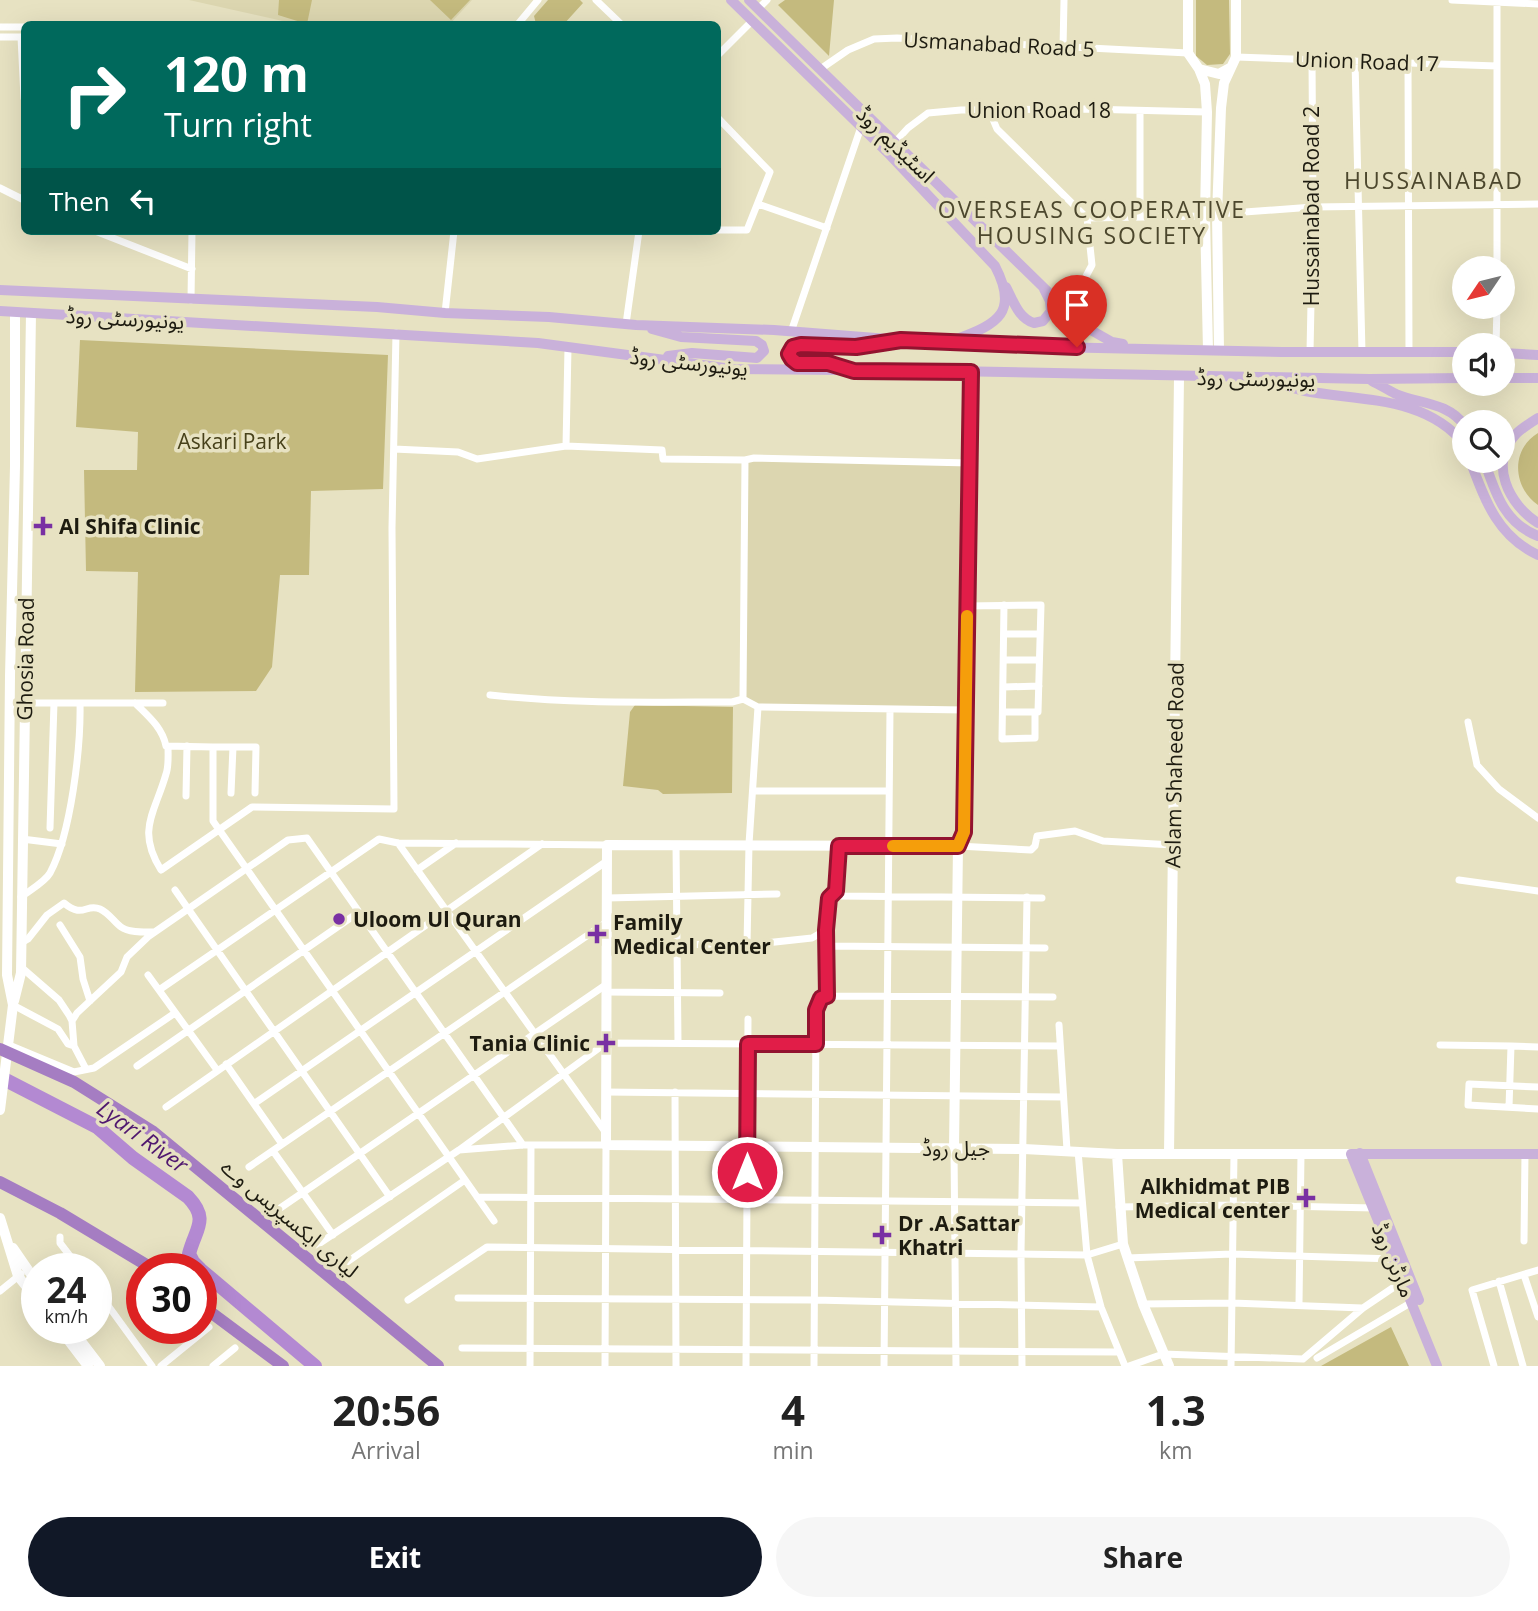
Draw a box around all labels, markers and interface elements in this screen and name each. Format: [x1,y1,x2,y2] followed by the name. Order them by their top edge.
[903,25,1095,63] street label: Usmanabad Road 5
[164,40,309,106] text: 120 m
[1295,44,1439,78] street label: Union Road 17
[49,49,140,140] icon: right
[967,96,1111,124] street label: Union Road 18
[849,100,941,190] street label: اسٹیڈیم روڈ
[164,103,312,146] text: Turn right
[1297,106,1325,306] street label: Hussainabad Road 2
[1344,164,1524,196] district label: HUSSAINABAD
[124,182,162,220] icon: left
[49,183,110,219] text: Then
[938,193,1246,251] district label: OVERSEAS COOPERATIVE HOUSING SOCIETY
[1452,256,1516,318] north arrow
[1452,256,1515,473] map controls
[1047,275,1107,347] pin
[1058,286,1096,324] icon: arrive
[65,301,185,335] street label: یونیورسٹی روڈ
[1452,333,1515,396] button: sound
[628,342,750,382] street label: یونیورسٹی روڈ
[1196,363,1316,393] street label: یونیورسٹی روڈ
[1452,410,1515,473] button: search
[177,427,287,455] park label: Askari Park
[59,512,201,540] place label: Al Shifa Clinic
[33,516,53,536] marker: Al Shifa Clinic
[10,597,40,721] street label: Ghosia Road
[1158,662,1190,868] street label: Aslam Shaheed Road
[353,905,522,933] place label: Uloom Ul Quran
[613,908,771,960] place label: Family Medical Center
[331,911,347,927] marker: Uloom Ul Quran
[587,924,607,944] marker: Family Medical Center
[470,1029,590,1057] place label: Tania Clinic
[596,1033,616,1053] marker: Tania Clinic
[91,1092,196,1181] water label: Lyari River
[922,1134,990,1162] street label: جیل روڈ
[710,1135,784,1209] position arrow
[215,1152,365,1284] street label: لیاری ایکسپریس وے
[1135,1172,1290,1224] place label: Alkhidmat PIB Medical center
[1296,1188,1316,1208] marker: Alkhidmat PIB Medical center
[898,1209,1020,1261] place label: Dr .A.Sattar Khatri
[1366,1218,1422,1302] street label: مارٹن روڈ
[872,1225,892,1245] marker: Dr .A.Sattar Khatri
[126,1253,217,1344] speed limit sign: 30
[46,1266,87,1313] text: 24
[45,1304,88,1328] text: km/h
[332,1381,440,1438] text: 20:56
[781,1381,805,1438] text: 4
[1146,1381,1206,1438] text: 1.3
[352,1434,421,1466] text: Arrival
[772,1434,814,1466] text: min
[1159,1434,1192,1466] text: km
[28,1517,762,1597] button: Exit
[776,1517,1510,1597] button: Share

